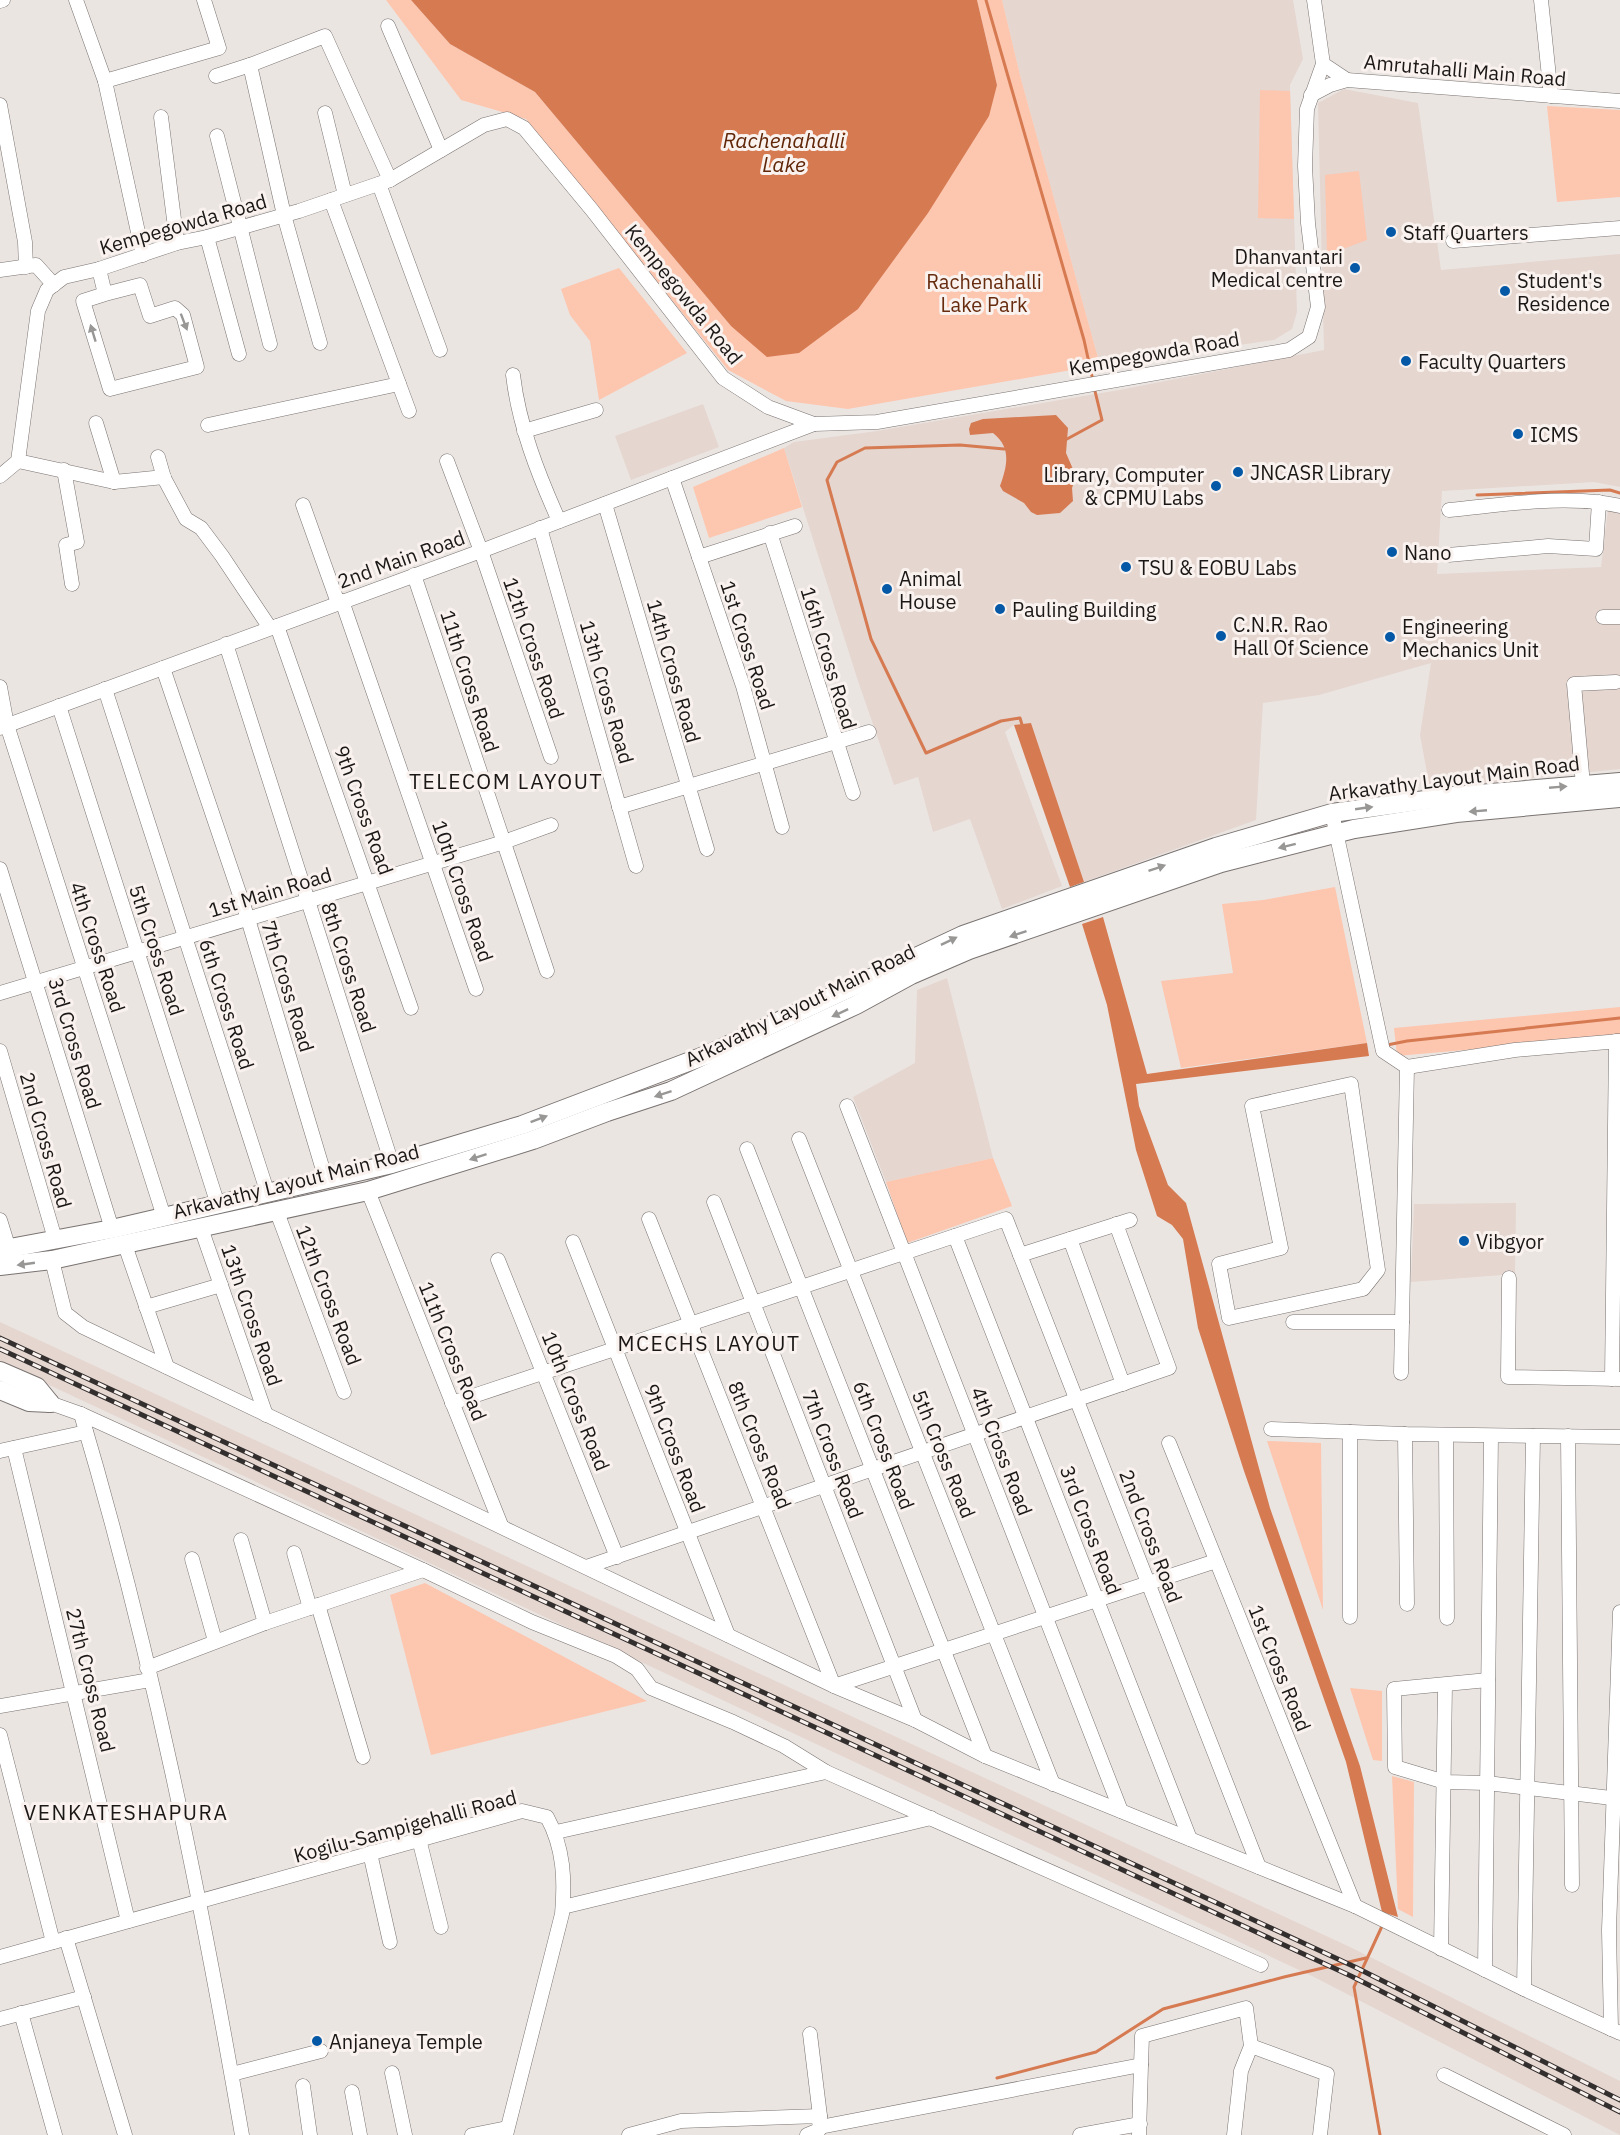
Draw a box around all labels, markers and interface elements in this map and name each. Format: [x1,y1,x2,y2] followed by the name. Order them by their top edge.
[1363,48,1567,92] street label: Amrutahalli Main Road
[723,126,846,178] water label: Rachenahalli Lake
[96,187,270,261] street label: Kempegowda Road
[619,218,749,370] street label: Kempegowda Road
[1403,219,1529,246] place label: Staff Quarters
[1384,225,1398,239] marker: Staff Quarters
[1211,243,1343,293] place label: Dhanvantari Medical centre
[1348,261,1362,275] marker: Dhanvantari Medical centre
[1517,267,1610,317] place label: Student's Residence
[926,268,1042,318] park label: Rachenahalli Lake Park
[1498,284,1512,298] marker: Student's Residence
[179,313,189,331] one-way arrow
[88,324,97,342] one-way arrow
[1066,325,1242,381] street label: Kempegowda Road
[1418,348,1566,375] place label: Faculty Quarters
[1399,354,1413,368] marker: Faculty Quarters
[1530,421,1578,448] place label: ICMS
[1511,427,1525,441] marker: ICMS
[1250,459,1391,486] place label: JNCASR Library
[1044,461,1204,511] place label: Library, Computer & CPMU Labs
[1231,465,1245,479] marker: JNCASR Library
[1209,479,1223,493] marker: Library, Computer & CPMU Labs
[334,523,468,595] street label: 2nd Main Road
[1404,539,1451,566] place label: Nano
[1385,545,1399,559] marker: Nano
[1138,554,1297,581] place label: TSU & EOBU Labs
[1119,560,1133,574] marker: TSU & EOBU Labs
[899,565,962,615] place label: Animal House
[497,574,571,722] street label: 12th Cross Road
[714,577,782,713] street label: 1st Cross Road
[880,582,894,596] marker: Animal House
[794,583,864,733] street label: 16th Cross Road
[641,596,707,746] street label: 14th Cross Road
[1012,596,1157,623] place label: Pauling Building
[993,602,1007,616] marker: Pauling Building
[434,606,506,756] street label: 11th Cross Road
[1233,611,1369,661] place label: C.N.R. Rao Hall Of Science
[1402,613,1539,663] place label: Engineering Mechanics Unit
[574,617,640,767] street label: 13th Cross Road
[1214,629,1228,643] marker: C.N.R. Rao Hall Of Science
[1383,630,1397,644] marker: Engineering Mechanics Unit
[328,741,400,879] street label: 9th Cross Road
[1327,749,1581,807] street label: Arkavathy Layout Main Road
[409,767,603,795] district label: TELECOM LAYOUT
[1548,782,1567,792] one-way arrow
[1354,804,1373,813] one-way arrow
[1469,806,1488,816] one-way arrow
[426,817,500,965] street label: 10th Cross Road
[1278,842,1296,852] one-way arrow
[205,860,335,924] street label: 1st Main Road
[1148,862,1166,872] one-way arrow
[64,878,132,1016] street label: 4th Cross Road
[123,881,191,1019] street label: 5th Cross Road
[315,898,383,1036] street label: 8th Cross Road
[255,917,321,1055] street label: 7th Cross Road
[1009,929,1027,939] one-way arrow
[193,935,261,1073] street label: 6th Cross Road
[680,937,920,1073] street label: Arkavathy Layout Main Road
[941,937,958,946] one-way arrow
[42,974,108,1112] street label: 3rd Cross Road
[831,1008,848,1017] one-way arrow
[14,1069,78,1211] street label: 2nd Cross Road
[654,1090,672,1099] one-way arrow
[530,1113,548,1123] one-way arrow
[170,1137,422,1225] street label: Arkavathy Layout Main Road
[469,1153,487,1162] one-way arrow
[290,1221,368,1369] street label: 12th Cross Road
[1476,1228,1544,1255] place label: Vibgyor
[1457,1234,1471,1248] marker: Vibgyor
[215,1241,289,1389] street label: 13th Cross Road
[16,1260,35,1269] one-way arrow
[413,1277,493,1425] street label: 11th Cross Road
[536,1327,616,1475] street label: 10th Cross Road
[617,1329,801,1357] district label: MCECHS LAYOUT
[722,1377,798,1513] street label: 8th Cross Road
[847,1377,921,1513] street label: 6th Cross Road
[638,1380,712,1516] street label: 9th Cross Road
[965,1383,1039,1519] street label: 4th Cross Road
[796,1386,870,1522] street label: 7th Cross Road
[906,1386,982,1522] street label: 5th Cross Road
[1054,1461,1128,1599] street label: 3rd Cross Road
[1113,1466,1189,1606] street label: 2nd Cross Road
[1242,1601,1318,1735] street label: 1st Cross Road
[60,1605,122,1755] street label: 27th Cross Road
[291,1783,519,1869] street label: Kogilu-Sampigehalli Road
[24,1798,228,1826] district label: VENKATESHAPURA
[329,2028,483,2055] place label: Anjaneya Temple
[310,2034,324,2048] marker: Anjaneya Temple

